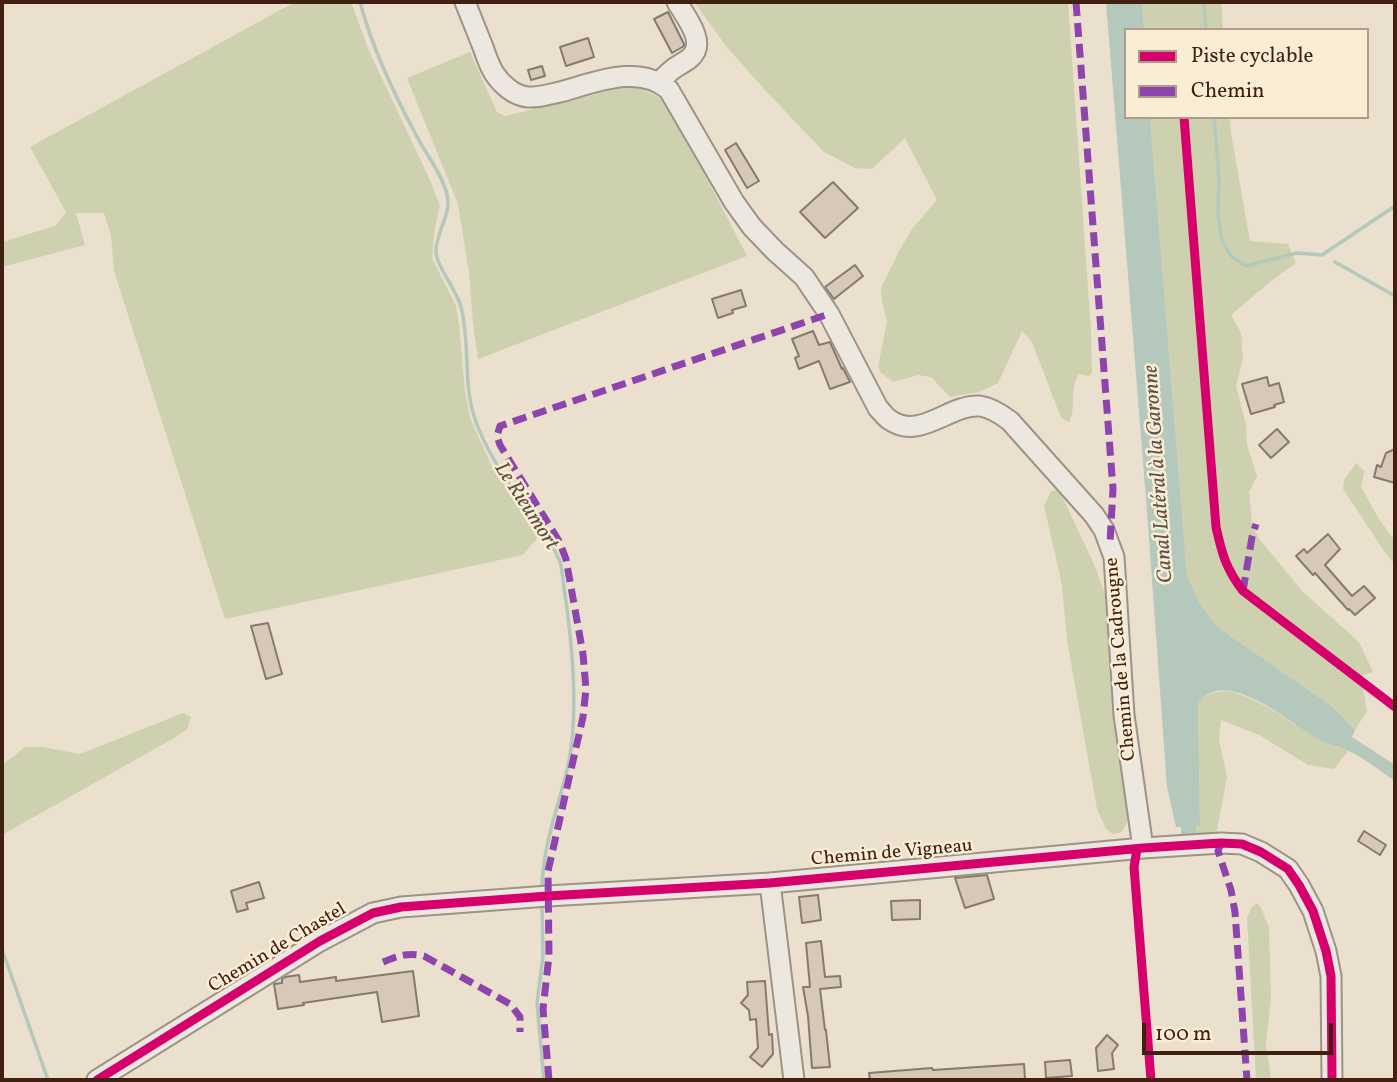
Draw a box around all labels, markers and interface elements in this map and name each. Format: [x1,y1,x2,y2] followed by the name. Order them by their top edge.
[1124,28,1369,119] legend
[1191,42,1313,71] text: Piste cyclable
[1191,77,1265,106] text: Chemin
[1140,364,1180,584] water label: Canal Latéral à la Garonne
[487,458,563,556] water label: Le Rieumort
[1102,556,1142,762] street label: Chemin de la Cadrougne
[810,836,974,872] street label: Chemin de Vigneau
[205,899,351,999] street label: Chemin de Chastel
[1145,1009,1336,1052] scale bar
[1155,1020,1212,1049] text: 100 m

